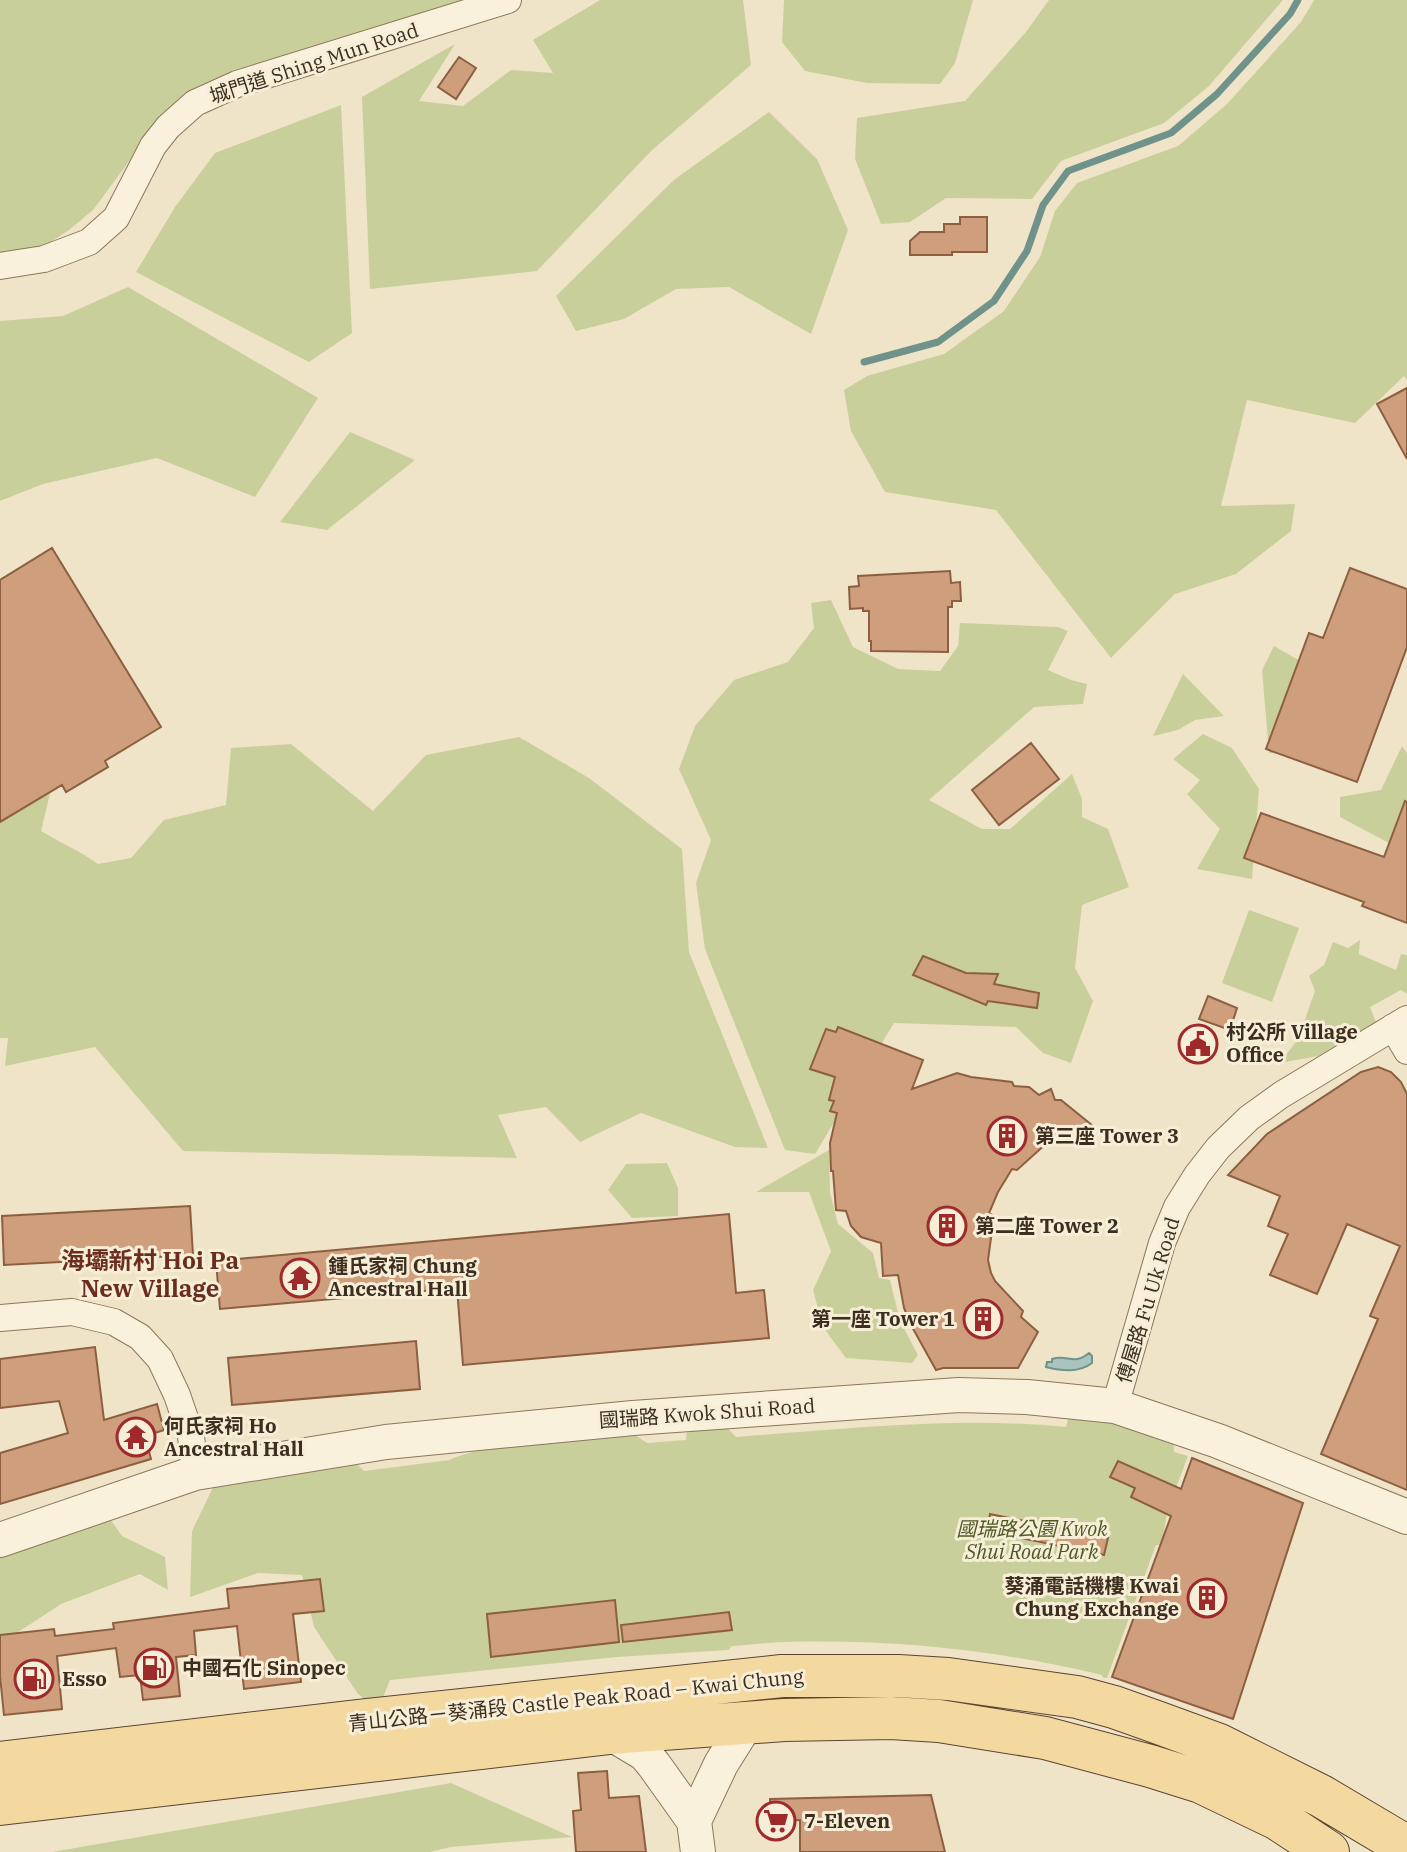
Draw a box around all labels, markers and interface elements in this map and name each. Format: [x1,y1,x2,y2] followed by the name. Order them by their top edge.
[206,16,422,109] street label: 城門道 Shing Mun Road
[1226,1018,1358,1068] place label: 村公所 Village Office
[1177,1023,1219,1065] public building icon: 村公所 Village Office
[986,1115,1028,1157] building icon: 第三座 Tower 3
[1035,1122,1179,1149] place label: 第三座 Tower 3
[926,1205,968,1247] building icon: 第二座 Tower 2
[975,1212,1119,1239] place label: 第二座 Tower 2
[1109,1213,1186,1386] street label: 傅屋路 Fu Uk Road
[61,1244,239,1304] district label: 海壩新村 Hoi Pa New Village
[328,1252,477,1302] place label: 鍾氏家祠 Chung Ancestral Hall
[279,1257,321,1299] temple icon: 鍾氏家祠 Chung Ancestral Hall
[962,1298,1004,1340] building icon: 第一座 Tower 1
[811,1305,955,1332] place label: 第一座 Tower 1
[598,1391,816,1434] street label: 國瑞路 Kwok Shui Road
[164,1412,304,1462] place label: 何氏家祠 Ho Ancestral Hall
[115,1416,157,1458] temple icon: 何氏家祠 Ho Ancestral Hall
[956,1515,1108,1565] park label: 國瑞路公園 Kwok Shui Road Park
[1005,1572,1179,1622] place label: 葵涌電話機樓 Kwai Chung Exchange
[1186,1577,1228,1619] building icon: 葵涌電話機樓 Kwai Chung Exchange
[133,1647,175,1689] fuel station icon: 中國石化 Sinopec
[182,1654,346,1681] place label: 中國石化 Sinopec
[13,1658,55,1700] fuel station icon: Esso
[347,1662,805,1737] street label: 青山公路－葵涌段 Castle Peak Road – Kwai Chung
[62,1665,107,1692] place label: Esso
[755,1800,797,1842] supermarket icon: 7-Eleven
[804,1807,890,1834] place label: 7-Eleven

